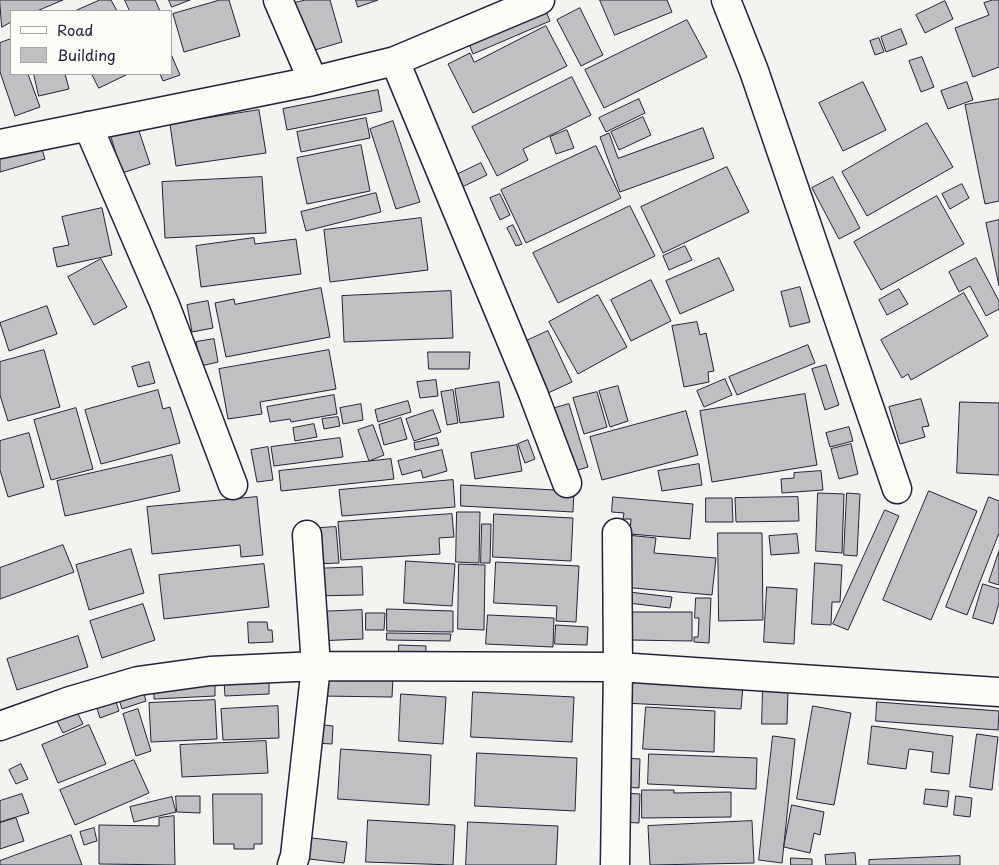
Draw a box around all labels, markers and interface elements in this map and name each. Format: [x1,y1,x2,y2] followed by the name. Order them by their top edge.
[10,10,172,75] legend
[57,18,93,41] text: Road
[57,43,116,66] text: Building

